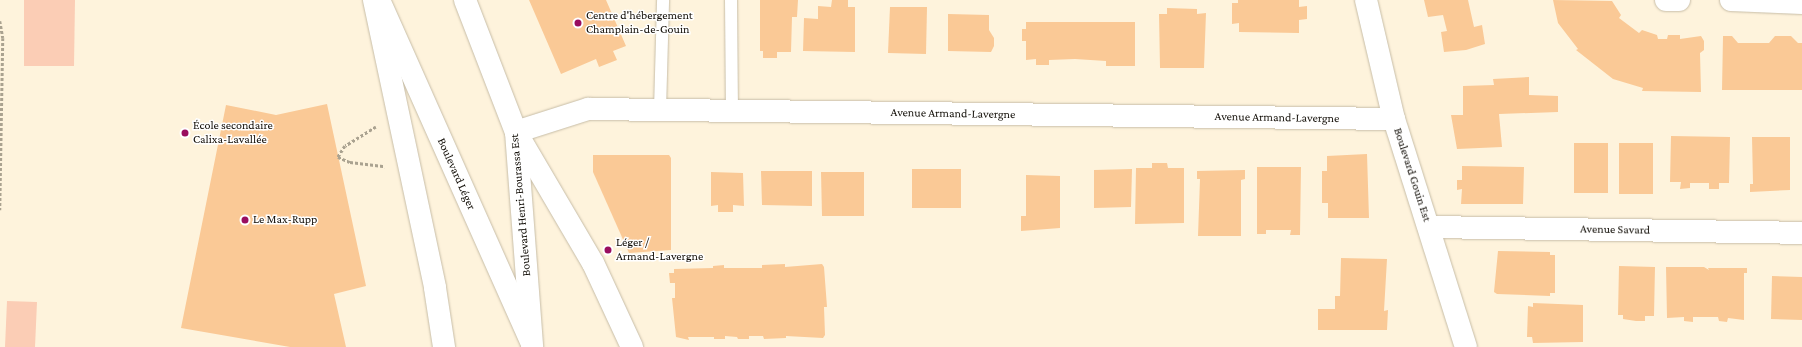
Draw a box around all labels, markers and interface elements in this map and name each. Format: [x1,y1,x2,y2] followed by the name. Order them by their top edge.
[586,9,693,37] place label: Centre d'hébergement Champlain-de-Gouin
[573,18,583,28] marker: Centre d'hébergement Champlain-de-Gouin
[890,106,1016,122] street label: Avenue Armand-Lavergne
[1214,110,1340,126] street label: Avenue Armand-Lavergne
[193,119,273,147] place label: École secondaire Calixa-Lavallée
[1390,126,1434,224] street label: Boulevard Gouin Est
[180,128,190,138] marker: École secondaire Calixa-Lavallée
[508,133,534,277] street label: Boulevard Henri-Bourassa Est
[434,136,478,212] street label: Boulevard Léger
[253,213,317,227] place label: Le Max-Rupp
[240,215,250,225] marker: Le Max-Rupp
[1580,222,1650,238] street label: Avenue Savard
[616,236,703,264] place label: Léger / Armand-Lavergne
[603,245,613,255] marker: Léger / Armand-Lavergne

